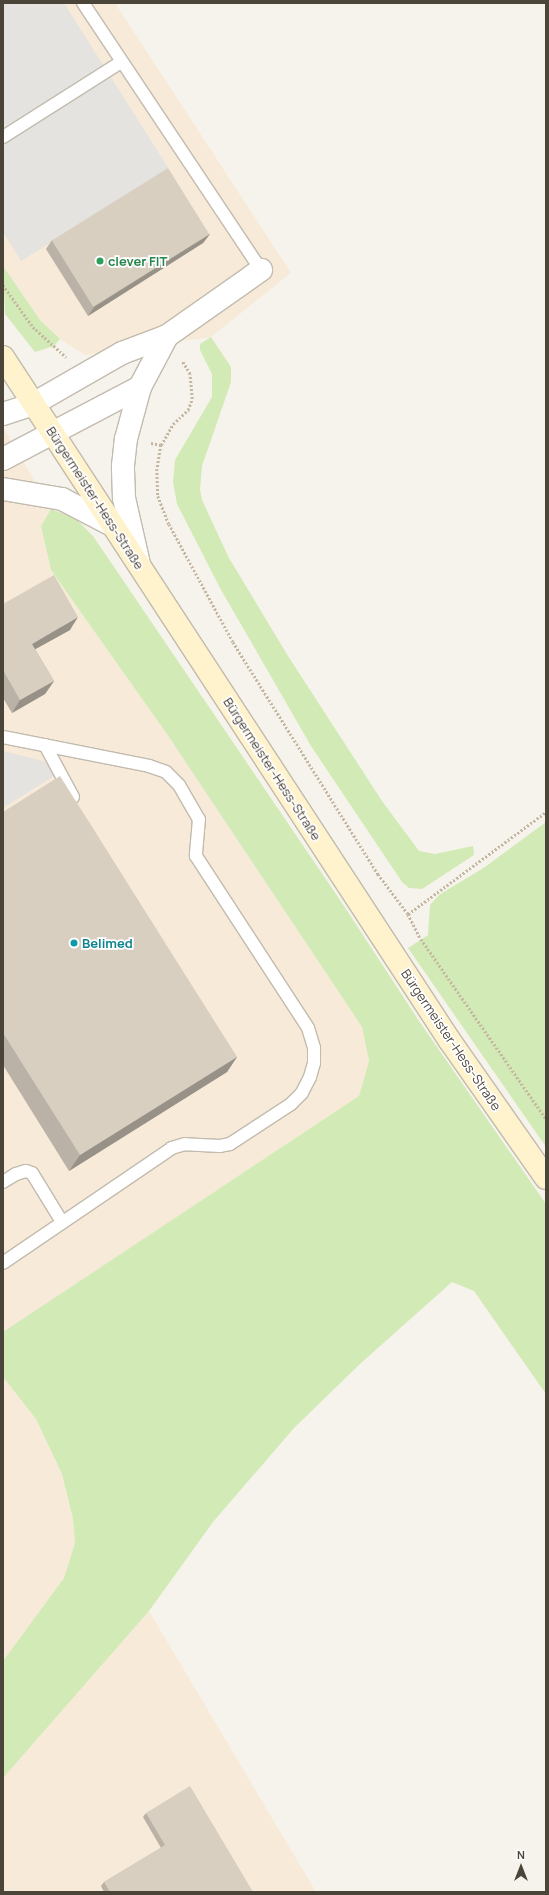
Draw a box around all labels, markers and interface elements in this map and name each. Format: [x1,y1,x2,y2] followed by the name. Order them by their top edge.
[108,253,167,269] place label: clever FIT
[95,256,105,266] marker: clever FIT
[43,424,147,572] street label: Bürgermeister-Hess-Straße
[220,695,324,843] street label: Bürgermeister-Hess-Straße
[82,935,133,951] place label: Belimed
[69,938,79,948] marker: Belimed
[398,966,504,1114] street label: Bürgermeister-Hess-Straße
[501,1847,541,1887] north arrow
[517,1847,525,1862] text: N

